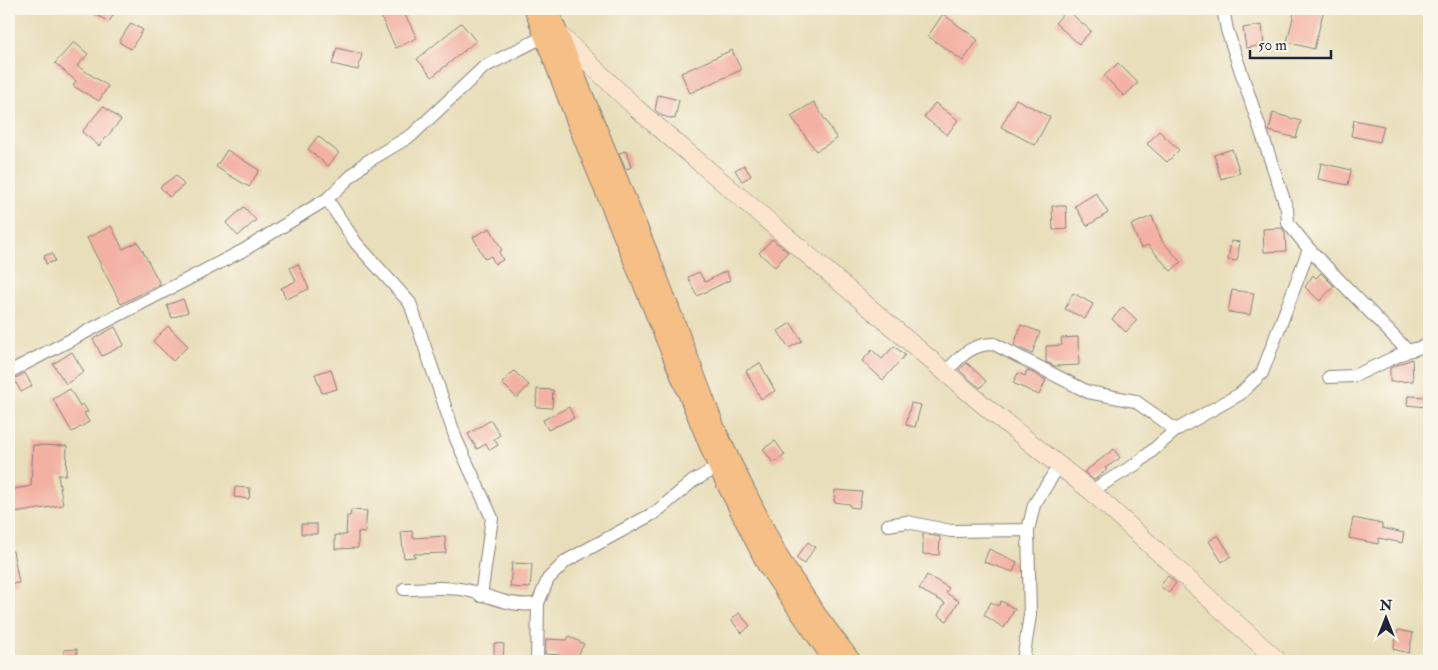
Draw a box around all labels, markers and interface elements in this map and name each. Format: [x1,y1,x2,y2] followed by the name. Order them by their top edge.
[1250,28,1332,60] scale bar
[1258,36,1287,55] text: 50 m
[1360,592,1410,642] north arrow
[1379,597,1393,614] text: N

